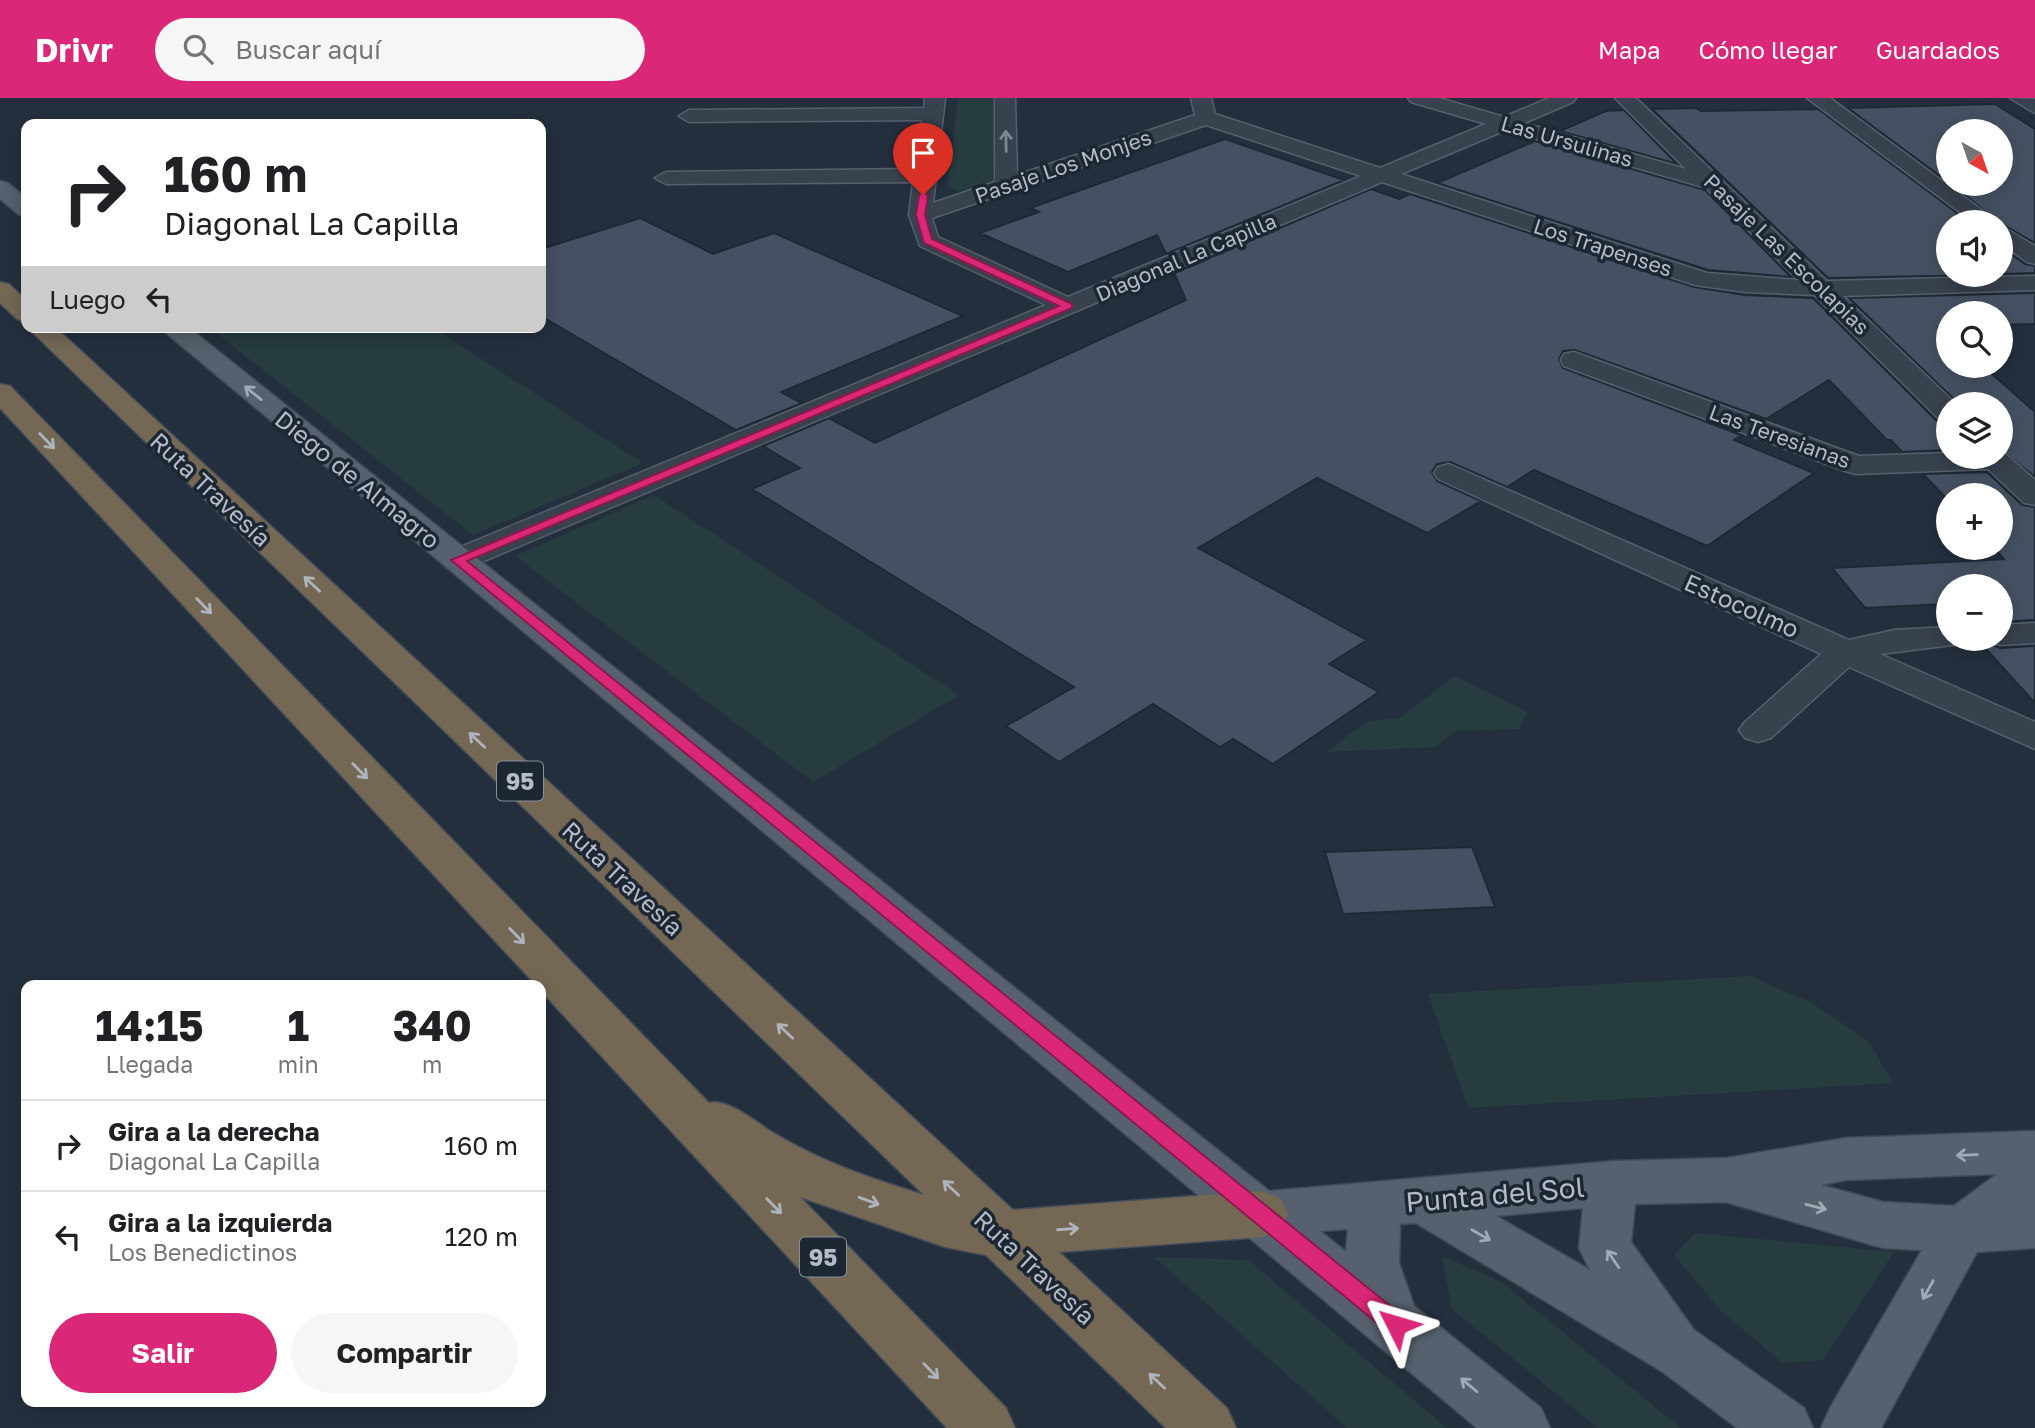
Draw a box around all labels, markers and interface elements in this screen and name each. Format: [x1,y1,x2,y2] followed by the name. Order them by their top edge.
[155,18,645,81] search box
[35,30,113,69] text: Drivr
[179,30,217,68] icon: search
[235,34,381,65] text: Buscar aquí
[1598,35,1661,64] text: Mapa
[1699,35,1838,64] text: Cómo llegar
[1876,35,2000,64] text: Guardados
[1498,110,1636,172] street label: Las Ursulinas
[1936,119,2012,196] north arrow
[1936,119,2013,651] map controls
[893,123,953,195] pin
[971,124,1155,208] street label: Pasaje Los Monjes
[999,130,1013,153] one-way arrow
[904,134,942,172] icon: arrive
[164,144,307,203] text: 160 m
[49,147,140,238] icon: right
[1699,168,1875,340] street label: Pasaje Las Escolapias
[164,204,459,242] text: Diagonal La Capilla
[1092,207,1280,307] street label: Diagonal La Capilla
[1936,210,2013,287] button: sound
[1530,212,1676,282] street label: Los Trapenses
[140,280,178,318] icon: left
[49,284,126,315] text: Luego
[1936,301,2013,378] button: search
[244,385,262,401] one-way arrow
[1936,392,2013,469] button: layers
[1706,398,1854,474] street label: Las Teresianas
[270,404,446,554] street label: Diego de Almagro
[145,426,277,552] street label: Ruta Travesía
[39,432,55,450] one-way arrow
[1936,483,2013,560] button: +
[1680,567,1804,643] street label: Estocolmo
[1936,574,2013,651] button: −
[304,576,321,593] one-way arrow
[195,597,212,614] one-way arrow
[469,732,486,749] one-way arrow
[352,762,369,779] one-way arrow
[497,762,543,800] road number: 95
[557,815,689,941] street label: Ruta Travesía
[509,927,526,944] one-way arrow
[95,1000,204,1050] text: 14:15
[287,1000,309,1050] text: 1
[393,1000,472,1050] text: 340
[777,1023,794,1040] one-way arrow
[106,1050,193,1078] text: Llegada
[278,1050,319,1078] text: min
[422,1050,442,1078] text: m
[108,1116,320,1147] text: Gira a la derecha
[49,1127,87,1165] icon: right
[444,1130,518,1161] text: 160 m
[108,1147,320,1175] text: Diagonal La Capilla
[1956,1149,1979,1162] one-way arrow
[1404,1170,1586,1218] street label: Punta del Sol
[943,1179,960,1196] one-way arrow
[857,1196,879,1208] one-way arrow
[766,1197,783,1214] one-way arrow
[1804,1201,1827,1214] one-way arrow
[969,1204,1101,1330] street label: Ruta Travesía
[108,1207,332,1238] text: Gira a la izquierda
[49,1218,87,1256] icon: left
[445,1221,518,1252] text: 120 m
[1057,1222,1079,1235] one-way arrow
[1471,1228,1491,1242] one-way arrow
[108,1238,297,1266] text: Los Benedictinos
[800,1238,846,1276] road number: 95
[1605,1250,1620,1269] one-way arrow
[1921,1279,1935,1299] one-way arrow
[1359,1288,1433,1362] position arrow
[49,1313,277,1393] button: Salir
[291,1313,518,1393] button: Compartir
[923,1362,940,1379] one-way arrow
[1149,1373,1166,1390] one-way arrow
[1460,1377,1478,1392] one-way arrow

